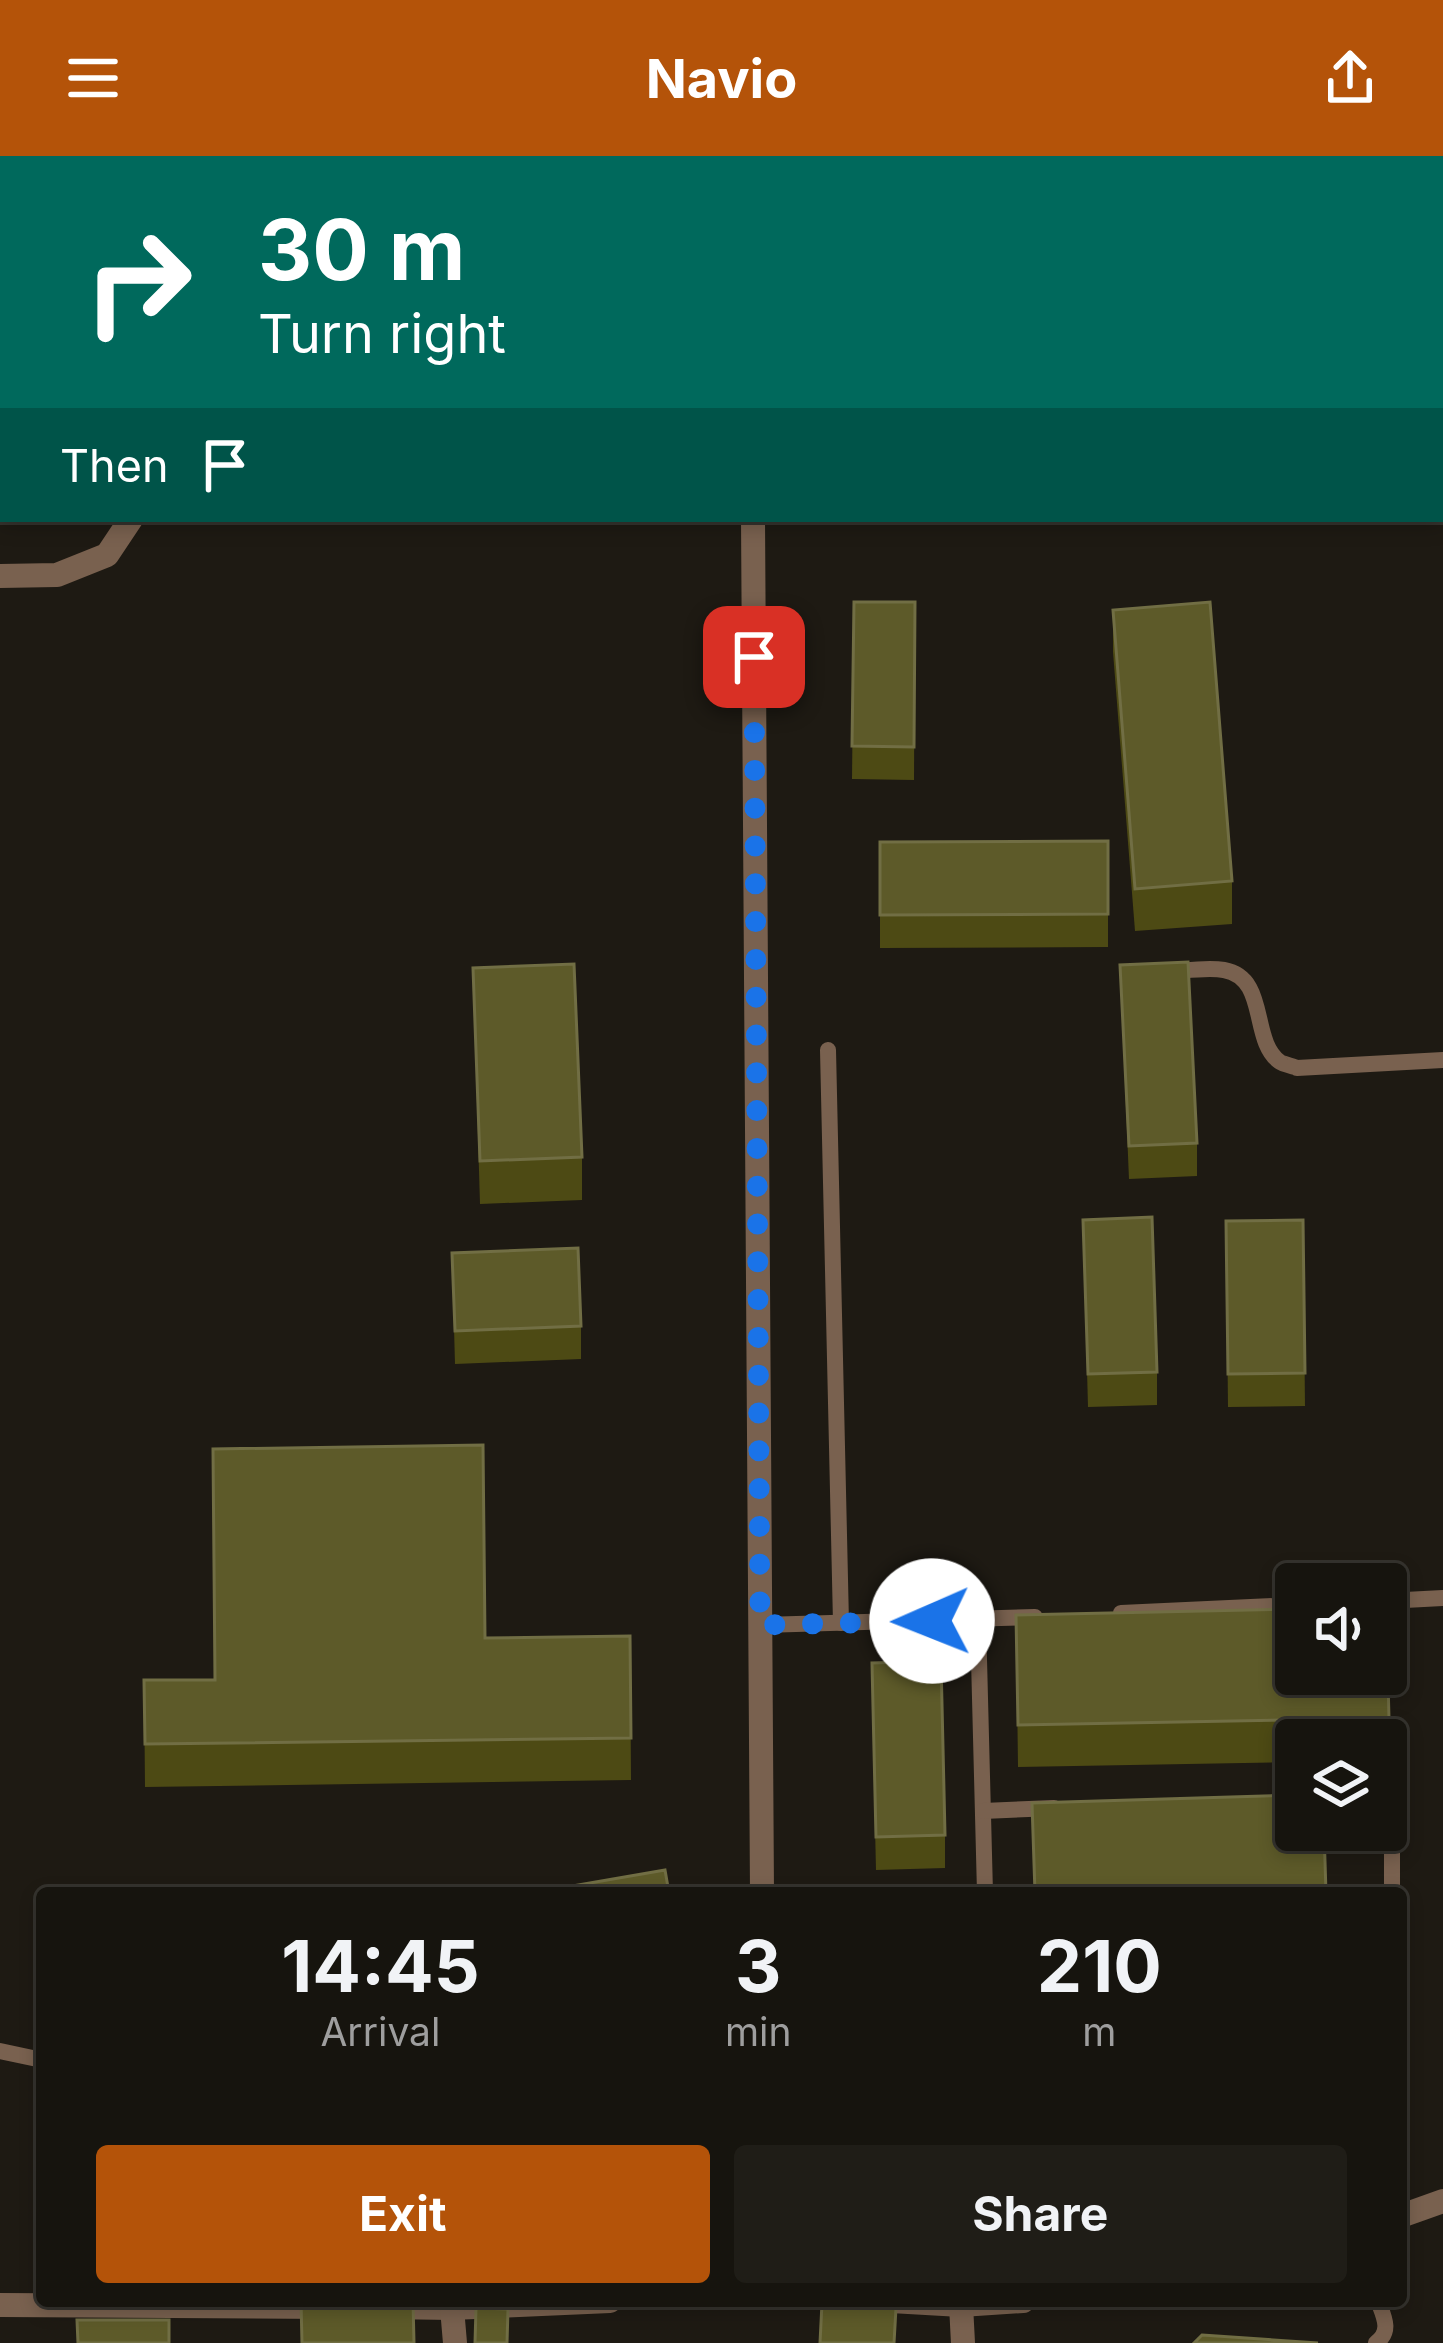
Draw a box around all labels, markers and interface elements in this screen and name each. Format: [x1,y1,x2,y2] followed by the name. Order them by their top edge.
[60,45,126,111] icon: menu
[1317,45,1383,111] icon: share
[646,46,797,111] text: Navio
[258,199,465,300] text: 30 m
[60,204,216,360] icon: right
[258,301,506,366] text: Turn right
[192,432,258,498] icon: arrive
[60,438,168,493] text: Then
[703,606,805,708] pin
[721,624,787,690] icon: arrive
[869,1558,995,1684] position arrow
[1275,1563,1407,1851] map controls
[1275,1563,1407,1695] button: sound
[1275,1719,1407,1851] button: layers
[281,1922,480,2009] text: 14:45
[735,1922,782,2009] text: 3
[1037,1922,1162,2009] text: 210
[320,2008,440,2055] text: Arrival
[725,2008,792,2055] text: min
[1082,2008,1116,2055] text: m
[96,2145,710,2283] button: Exit
[734,2145,1347,2283] button: Share

